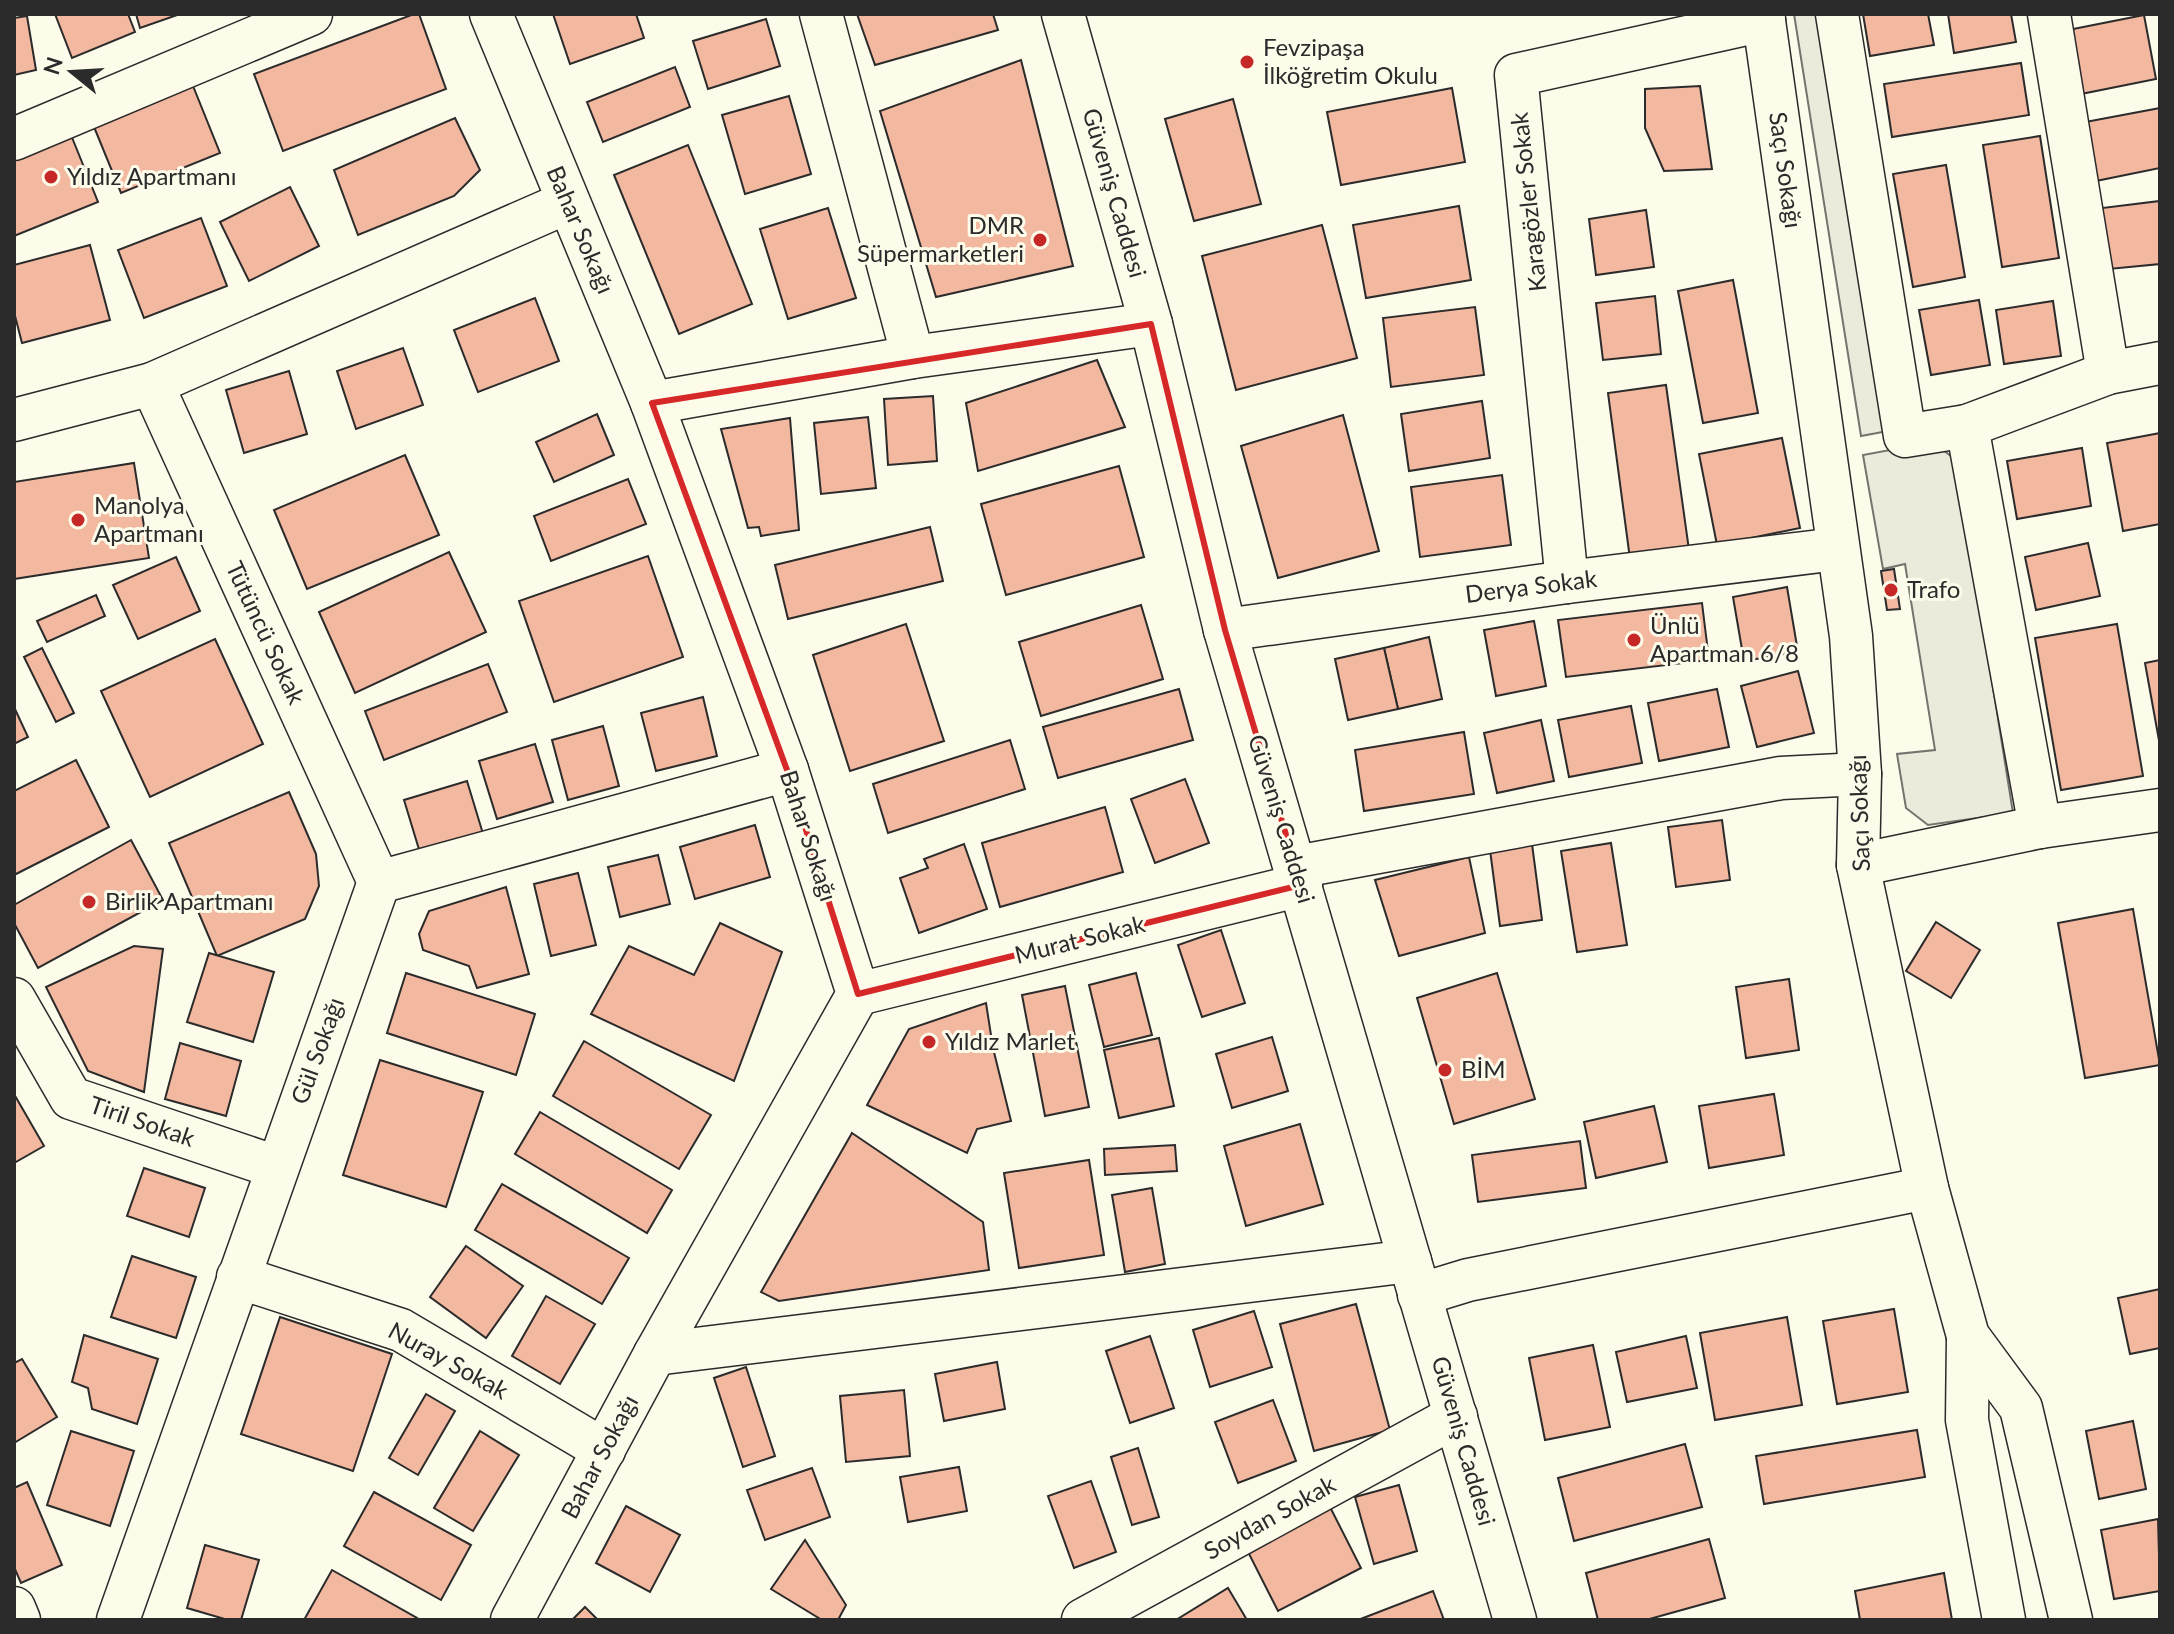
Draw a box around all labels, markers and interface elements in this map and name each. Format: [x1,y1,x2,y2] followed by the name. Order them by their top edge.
[32,32,112,112] north arrow
[1263,32,1438,89] place label: Fevzipaşa İlköğretim Okulu
[37,53,68,78] text: N
[1238,53,1256,71] marker: Fevzipaşa İlköğretim Okulu
[1077,105,1153,281] street label: Güveniş Caddesi
[1504,110,1551,293] street label: Karagözler Sokak
[1764,110,1809,230] street label: Saçı Sokağı
[67,161,237,190] place label: Yıldız Apartmanı
[541,161,621,298] street label: Bahar Sokağı
[42,168,60,186] marker: Yıldız Apartmanı
[857,210,1024,267] place label: DMR Süpermarketleri
[1031,231,1049,249] marker: DMR Süpermarketleri
[94,490,204,547] place label: Manolya Apartmanı
[69,511,87,529] marker: Manolya Apartmanı
[221,556,312,709] street label: Tütüncü Sokak
[1463,563,1599,608] street label: Derya Sokak
[1907,574,1960,603] place label: Trafo
[1882,581,1900,599] marker: Trafo
[1650,610,1799,667] place label: Ünlü Apartman 6/8
[1625,631,1643,649] marker: Ünlü Apartman 6/8
[1243,731,1322,906] street label: Güveniş Caddesi
[1842,754,1875,872] street label: Saçı Sokağı
[775,766,844,905] street label: Bahar Sokağı
[105,886,273,915] place label: Birlik Apartmanı
[80,893,98,911] marker: Birlik Apartmanı
[1011,908,1149,969] street label: Murat Sokak
[284,993,349,1108] street label: Gül Sokağı
[945,1026,1075,1055] place label: Yıldız Marlet
[920,1033,938,1051] marker: Yıldız Marlet
[1461,1054,1506,1083] place label: BİM
[1436,1061,1454,1079] marker: BİM
[86,1089,200,1152] street label: Tiril Sokak
[384,1315,514,1405] street label: Nuray Sokak
[1426,1353,1502,1529] street label: Güveniş Caddesi
[554,1389,643,1523] street label: Bahar Sokağı
[1198,1468,1341,1565] street label: Soydan Sokak

